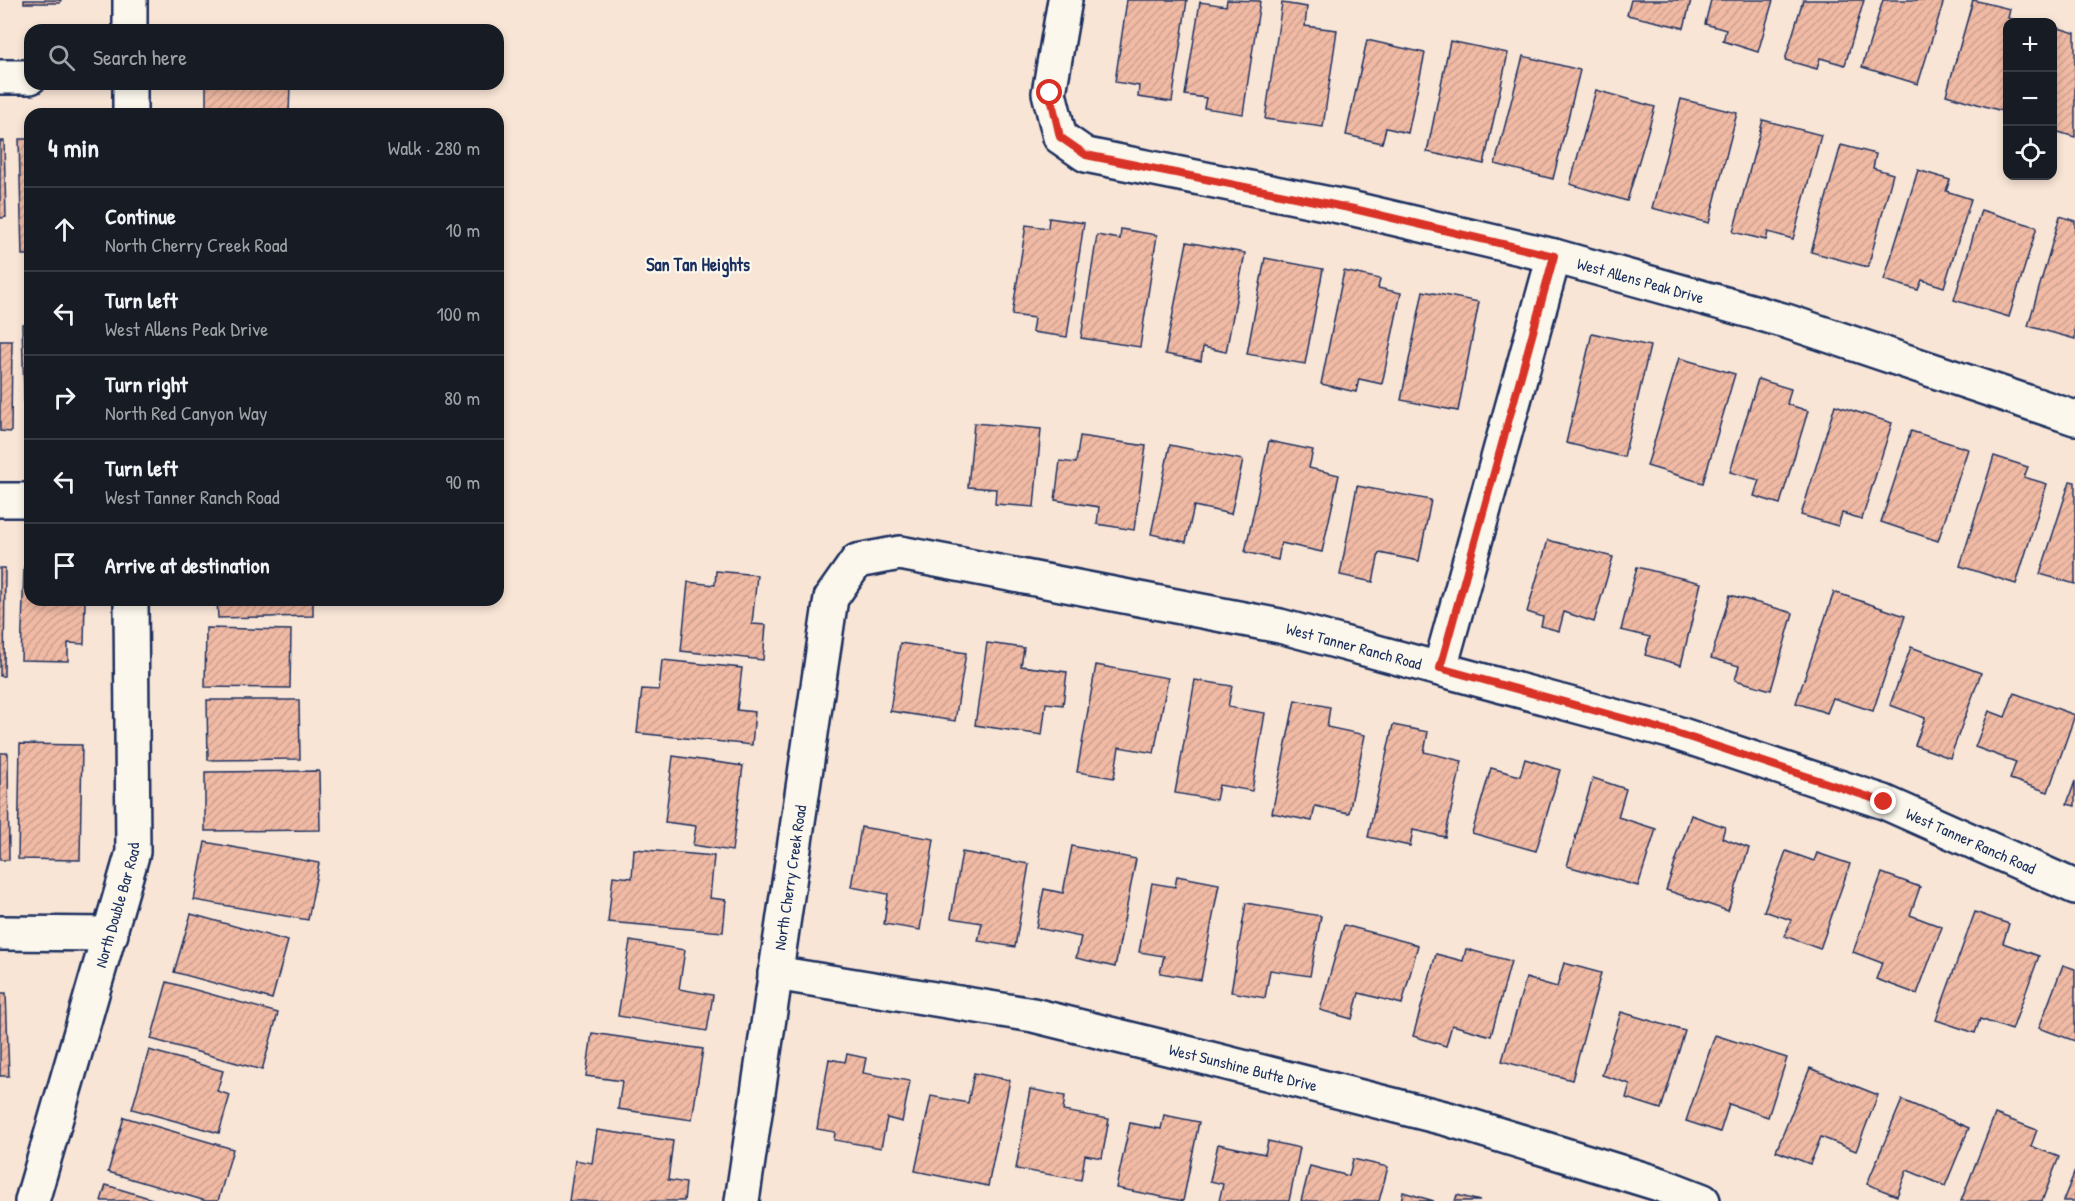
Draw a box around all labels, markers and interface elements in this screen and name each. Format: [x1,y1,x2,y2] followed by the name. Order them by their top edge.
[2003,18,2057,180] map controls
[2003,18,2057,72] button: +
[24,24,504,90] search box
[45,41,78,74] icon: search
[93,42,187,72] text: Search here
[2003,72,2057,126] button: −
[1036,79,1062,105] route start
[2003,126,2057,180] button: locate
[48,130,99,165] text: 4 min
[388,134,480,161] text: Walk · 280 m
[105,201,176,231] text: Continue
[48,213,81,246] icon: ahead
[446,216,480,243] text: 10 m
[105,231,287,258] text: North Cherry Creek Road
[646,252,750,278] district label: San Tan Heights
[1575,252,1707,309] street label: West Allens Peak Drive
[105,285,178,315] text: Turn left
[48,297,81,330] icon: left
[437,300,480,327] text: 100 m
[105,315,268,342] text: West Allens Peak Drive
[105,369,188,399] text: Turn right
[48,381,81,414] icon: right
[444,384,480,411] text: 80 m
[105,399,267,426] text: North Red Canyon Way
[105,453,178,483] text: Turn left
[48,465,81,498] icon: left
[446,468,480,495] text: 90 m
[105,483,280,510] text: West Tanner Ranch Road
[48,549,81,582] icon: arrive
[105,550,270,580] text: Arrive at destination
[1284,617,1424,675] street label: West Tanner Ranch Road
[1870,788,1896,814] route end
[1903,802,2039,879] street label: West Tanner Ranch Road
[768,804,811,951] street label: North Cherry Creek Road
[89,843,144,970] street label: North Double Bar Road
[1167,1038,1320,1097] street label: West Sunshine Butte Drive

